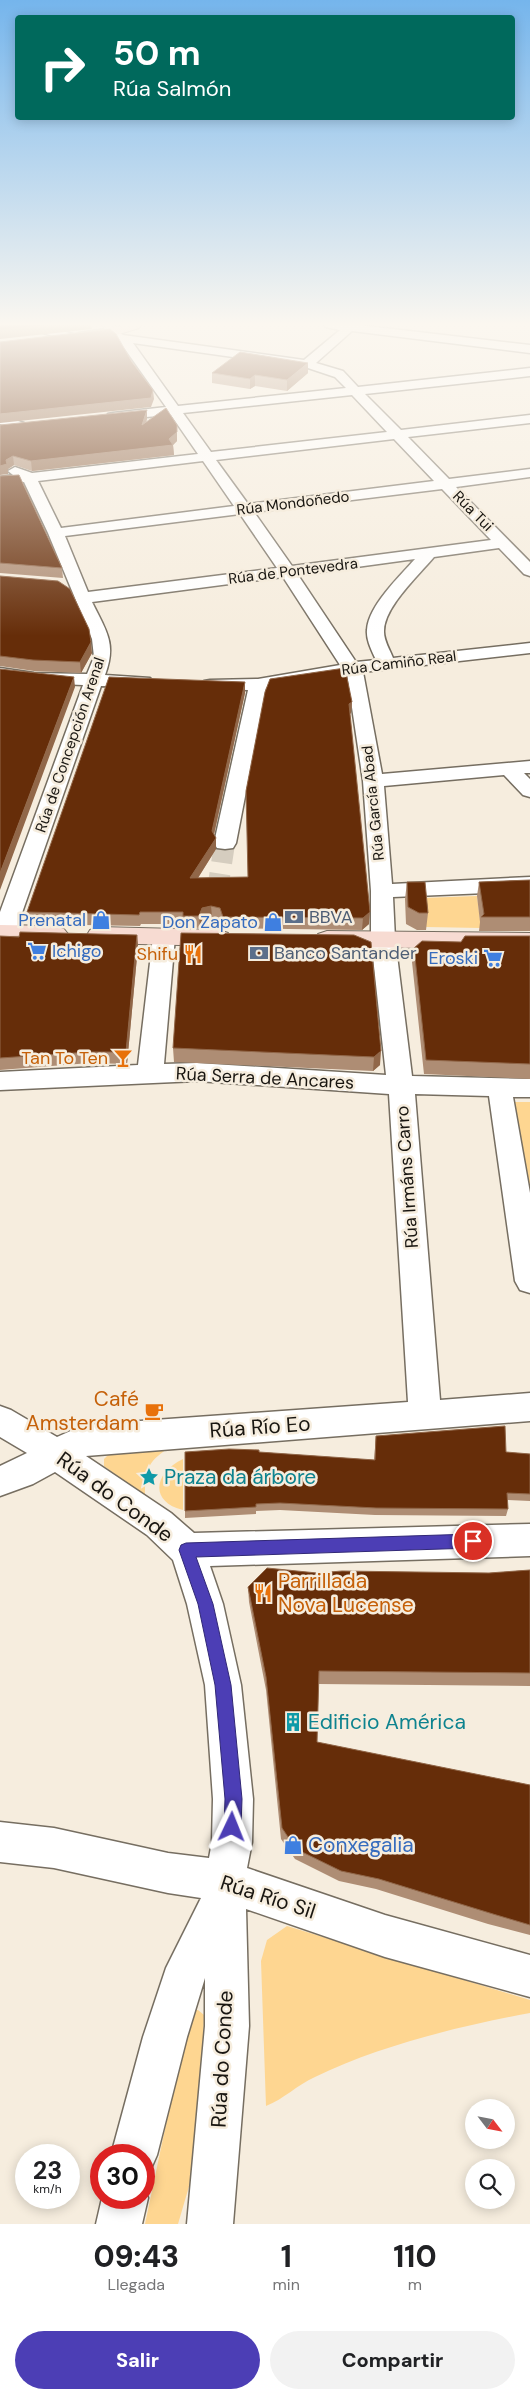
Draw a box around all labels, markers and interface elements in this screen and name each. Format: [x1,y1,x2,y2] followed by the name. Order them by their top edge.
[113,30,201,76] text: 50 m
[30,35,95,100] icon: right
[113,74,231,103] text: Rúa Salmón
[235,486,351,520] street label: Rúa Mondoñedo
[448,486,498,536] street label: Rúa Tui
[227,553,359,589] street label: Rúa de Pontevedra
[340,646,458,680] street label: Rúa Camiño Real
[31,655,109,835] street label: Rúa de Concepción Arenal
[357,745,389,861] street label: Rúa García Abad
[309,905,353,929] place label: BBVA
[283,906,305,928] bank icon: BBVA
[18,908,86,932] place label: Prenatal
[90,909,112,931] shop icon: Prenatal
[162,910,258,934] place label: Don Zapato
[262,911,284,933] shop icon: Don Zapato
[52,939,102,963] place label: Ichigo
[26,940,48,962] supermarket icon: Ichigo
[274,941,417,965] place label: Banco Santander
[136,942,178,966] place label: Shifu
[248,942,270,964] bank icon: Banco Santander
[182,943,204,965] restaurant icon: Shifu
[428,946,478,970] place label: Eroski
[482,947,504,969] supermarket icon: Eroski
[21,1046,108,1070] place label: Tan To Ten
[112,1047,134,1069] bar icon: Tan To Ten
[175,1061,355,1095] street label: Rúa Serra de Ancares
[390,1105,424,1249] street label: Rúa Irmáns Carro
[26,1385,139,1437] place label: Café Amsterdam
[143,1400,165,1422] cafe icon: Café Amsterdam
[209,1410,311,1444] street label: Rúa Río Eo
[51,1445,179,1549] street label: Rúa do Conde
[164,1463,316,1491] place label: Praza da árbore
[138,1466,160,1488] place icon: Praza da árbore
[452,1520,494,1562] pin
[459,1527,487,1555] icon: arrive
[278,1567,414,1619] place label: Parrillada Nova Lucense
[252,1582,274,1604] restaurant icon: Parrillada Nova Lucense
[308,1708,466,1736] place label: Edificio América
[282,1711,304,1733] building icon: Edificio América
[205,1800,257,1852] position arrow
[308,1831,414,1859] place label: Conxegalia
[282,1834,304,1856] shop icon: Conxegalia
[217,1868,319,1926] street label: Rúa Río Sil
[204,1990,240,2128] street label: Rúa do Conde
[465,2099,515,2149] north arrow
[465,2099,515,2209] map controls
[90,2144,155,2209] speed limit sign: 30
[33,2154,62,2187] text: 23
[465,2159,515,2209] button: search
[33,2181,62,2197] text: km/h
[93,2237,179,2276] text: 09:43
[281,2237,292,2276] text: 1
[393,2237,437,2276] text: 110
[108,2274,165,2295] text: Llegada
[273,2274,300,2295] text: min
[408,2274,422,2295] text: m
[15,2331,260,2389] button: Salir
[270,2331,515,2389] button: Compartir

